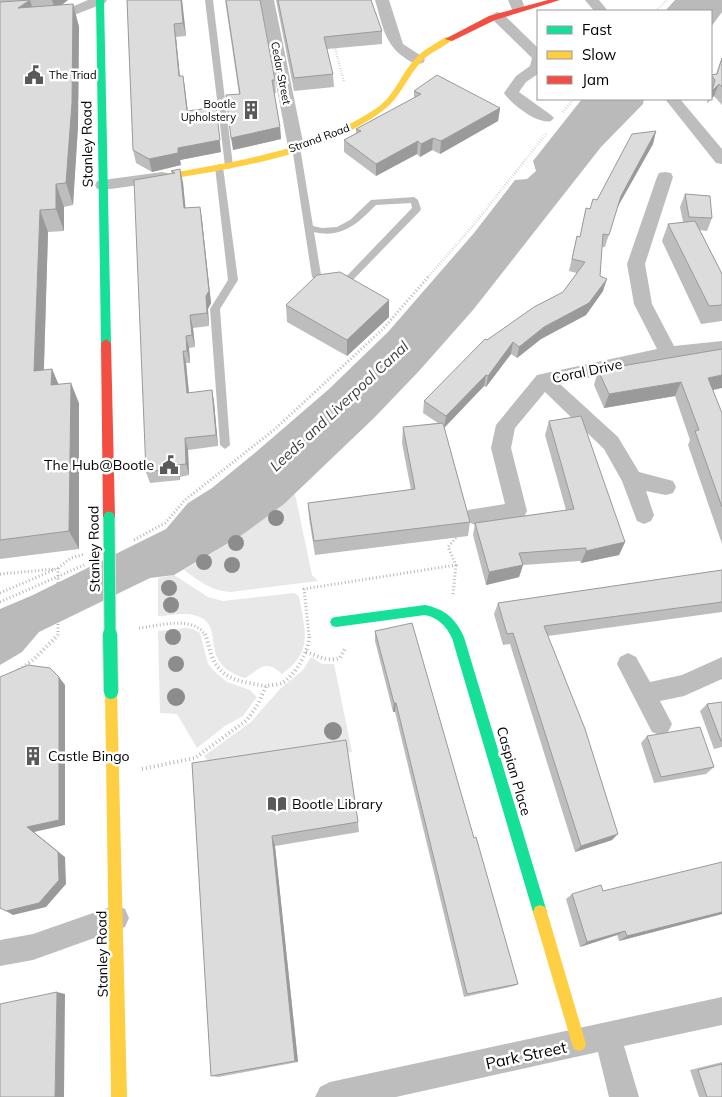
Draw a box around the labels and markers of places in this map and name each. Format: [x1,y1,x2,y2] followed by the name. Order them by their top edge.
[23,64,45,86] public building icon: The Triad
[49,68,97,82] place label: The Triad
[181,97,236,124] place label: Bootle Upholstery
[240,99,262,121] building icon: Bootle Upholstery
[158,454,180,476] public building icon: The Hub@Bootle
[44,456,154,474] place label: The Hub@Bootle
[22,745,44,767] building icon: Castle Bingo
[48,747,130,765] place label: Castle Bingo
[266,793,288,815] library icon: Bootle Library
[292,795,383,813] place label: Bootle Library

